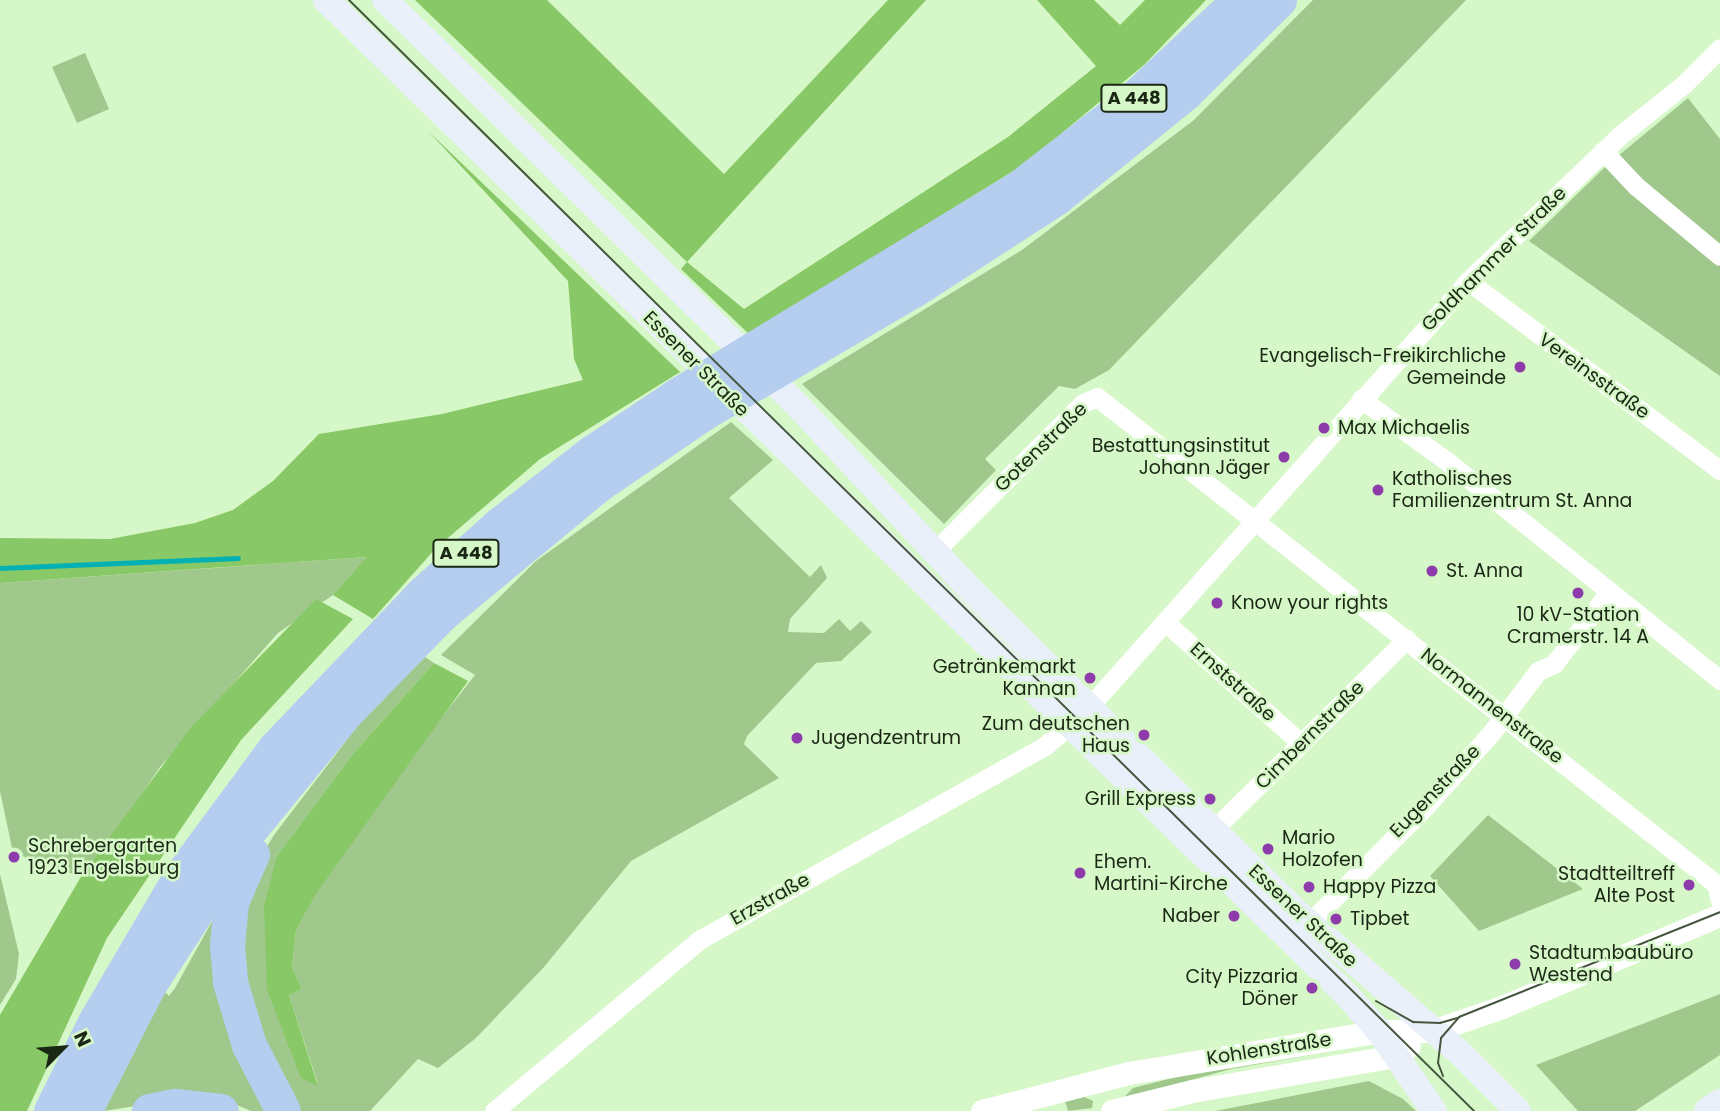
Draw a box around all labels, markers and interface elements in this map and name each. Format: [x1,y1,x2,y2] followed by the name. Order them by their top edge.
[1099,84,1169,113] road number: A 448
[1417,182,1571,336] street label: Goldhammer Straße
[638,306,754,422] street label: Essener Straße
[1534,328,1654,424] street label: Vereinsstraße
[1259,345,1506,389] place label: Evangelisch-Freikirchliche Gemeinde
[1512,359,1528,375] marker: Evangelisch-Freikirchliche Gemeinde
[990,397,1092,497] street label: Gotenstraße
[1338,417,1470,439] place label: Max Michaelis
[1316,420,1332,436] marker: Max Michaelis
[1092,435,1270,479] place label: Bestattungsinstitut Johann Jäger
[1276,449,1292,465] marker: Bestattungsinstitut Johann Jäger
[1392,468,1632,512] place label: Katholisches Familienzentrum St. Anna
[1370,482,1386,498] marker: Katholisches Familienzentrum St. Anna
[431,538,501,568] road number: A 448
[1446,560,1523,582] place label: St. Anna
[1424,563,1440,579] marker: St. Anna
[1570,585,1586,601] marker: 10 kV-Station Cramerstr. 14 A
[1231,592,1388,614] place label: Know your rights
[1209,595,1225,611] marker: Know your rights
[1507,604,1649,648] place label: 10 kV-Station Cramerstr. 14 A
[1185,638,1281,726] street label: Ernststraße
[1416,643,1568,769] street label: Normannenstraße
[933,656,1076,700] place label: Getränkemarkt Kannan
[1082,670,1098,686] marker: Getränkemarkt Kannan
[1251,676,1369,794] street label: Cimbernstraße
[982,713,1130,757] place label: Zum deutschen Haus
[811,727,961,749] place label: Jugendzentrum
[1136,727,1152,743] marker: Zum deutschen Haus
[789,730,805,746] marker: Jugendzentrum
[1385,740,1485,842] street label: Eugenstraße
[1085,788,1196,810] place label: Grill Express
[1202,791,1218,807] marker: Grill Express
[1282,827,1363,871] place label: Mario Holzofen
[28,835,179,879] place label: Schrebergarten 1923 Engelsburg
[1260,841,1276,857] marker: Mario Holzofen
[6,849,22,865] marker: Schrebergarten 1923 Engelsburg
[1094,851,1228,895] place label: Ehem. Martini-Kirche
[1244,860,1362,972] street label: Essener Straße
[1558,863,1675,907] place label: Stadtteiltreff Alte Post
[1072,865,1088,881] marker: Ehem. Martini-Kirche
[726,868,814,930] street label: Erzstraße
[1323,876,1436,898] place label: Happy Pizza
[1681,877,1697,893] marker: Stadtteiltreff Alte Post
[1301,879,1317,895] marker: Happy Pizza
[1162,905,1220,927] place label: Naber
[1226,908,1242,924] marker: Naber
[1350,908,1409,930] place label: Tipbet
[1328,911,1344,927] marker: Tipbet
[1529,942,1694,986] place label: Stadtumbaubüro Westend
[1507,956,1523,972] marker: Stadtumbaubüro Westend
[1186,966,1298,1010] place label: City Pizzaria Döner
[1304,980,1320,996] marker: City Pizzaria Döner
[28,1013,98,1083] north arrow
[67,1027,98,1051] text: N
[1205,1028,1333,1070] street label: Kohlenstraße

